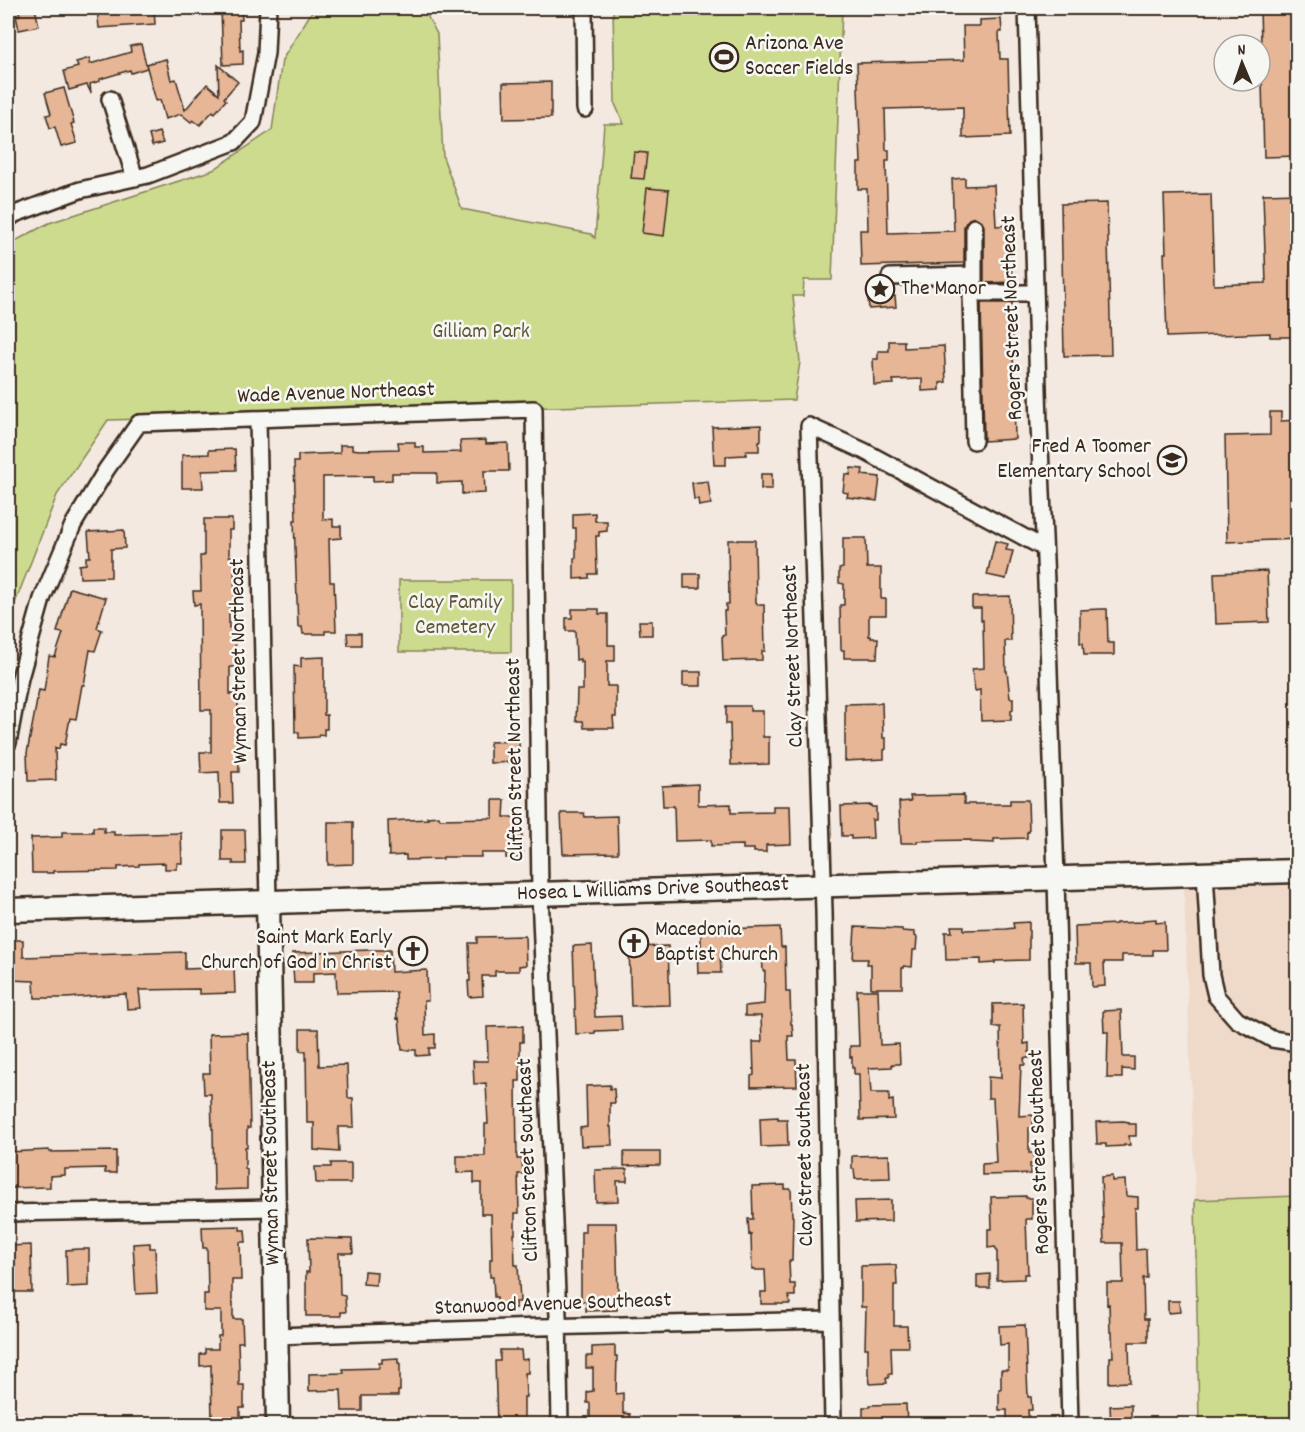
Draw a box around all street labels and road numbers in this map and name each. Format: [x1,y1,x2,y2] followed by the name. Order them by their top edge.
[994,215,1032,421] street label: Rogers Street Northeast
[237,375,435,413] street label: Wade Avenue Northeast
[223,558,257,764] street label: Wyman Street Northeast
[775,564,813,748] street label: Clay Street Northeast
[499,658,533,862] street label: Clifton Street Northeast
[516,870,790,910] street label: Hosea L Williams Drive Southeast
[1021,1049,1059,1255] street label: Rogers Street Southeast
[510,1058,548,1262] street label: Clifton Street Southeast
[255,1060,289,1266] street label: Wyman Street Southeast
[789,1063,823,1247] street label: Clay Street Southeast
[434,1285,672,1325] street label: Stanwood Avenue Southeast

